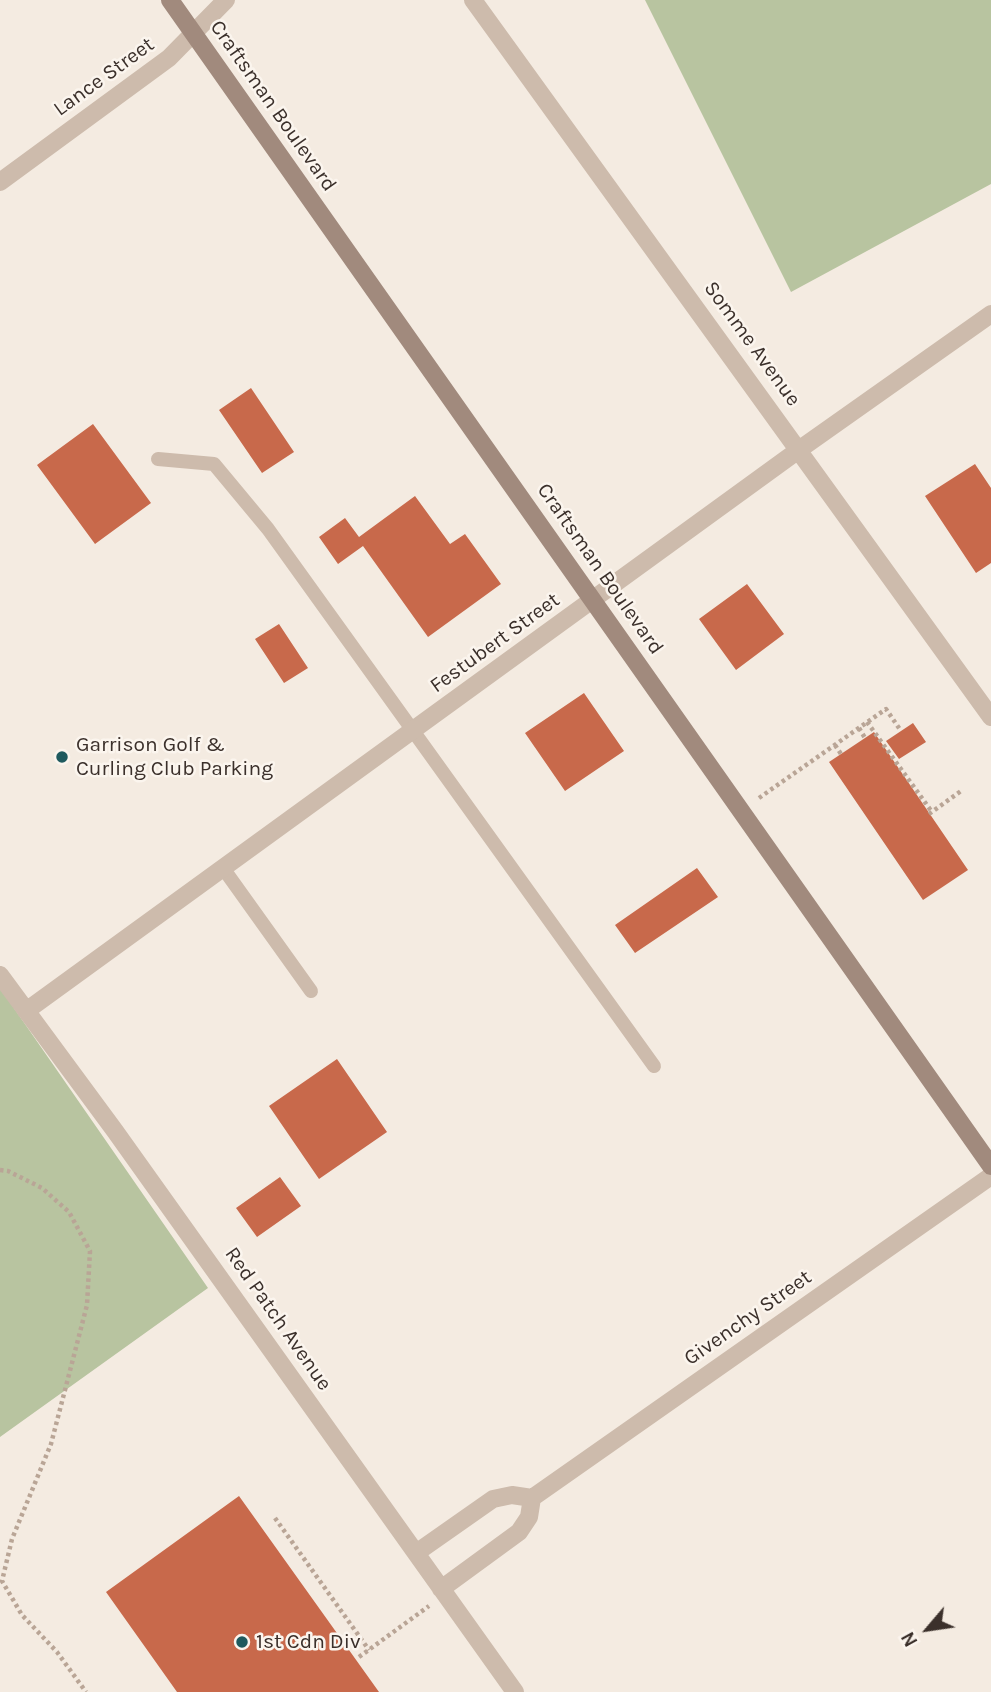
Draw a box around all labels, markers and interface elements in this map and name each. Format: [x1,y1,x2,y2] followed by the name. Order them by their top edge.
[204,16,342,196] street label: Craftsman Boulevard
[49,32,159,122] street label: Lance Street
[698,277,806,411] street label: Somme Avenue
[531,479,669,659] street label: Craftsman Boulevard
[425,587,565,699] street label: Festubert Street
[76,732,273,782] place label: Garrison Golf & Curling Club Parking
[54,749,70,765] marker: Garrison Golf & Curling Club Parking
[219,1242,337,1396] street label: Red Patch Avenue
[679,1265,817,1371] street label: Givenchy Street
[893,1594,963,1664] north arrow
[897,1628,923,1650] text: N
[256,1629,361,1655] place label: 1st Cdn Div
[234,1634,250,1650] marker: 1st Cdn Div

